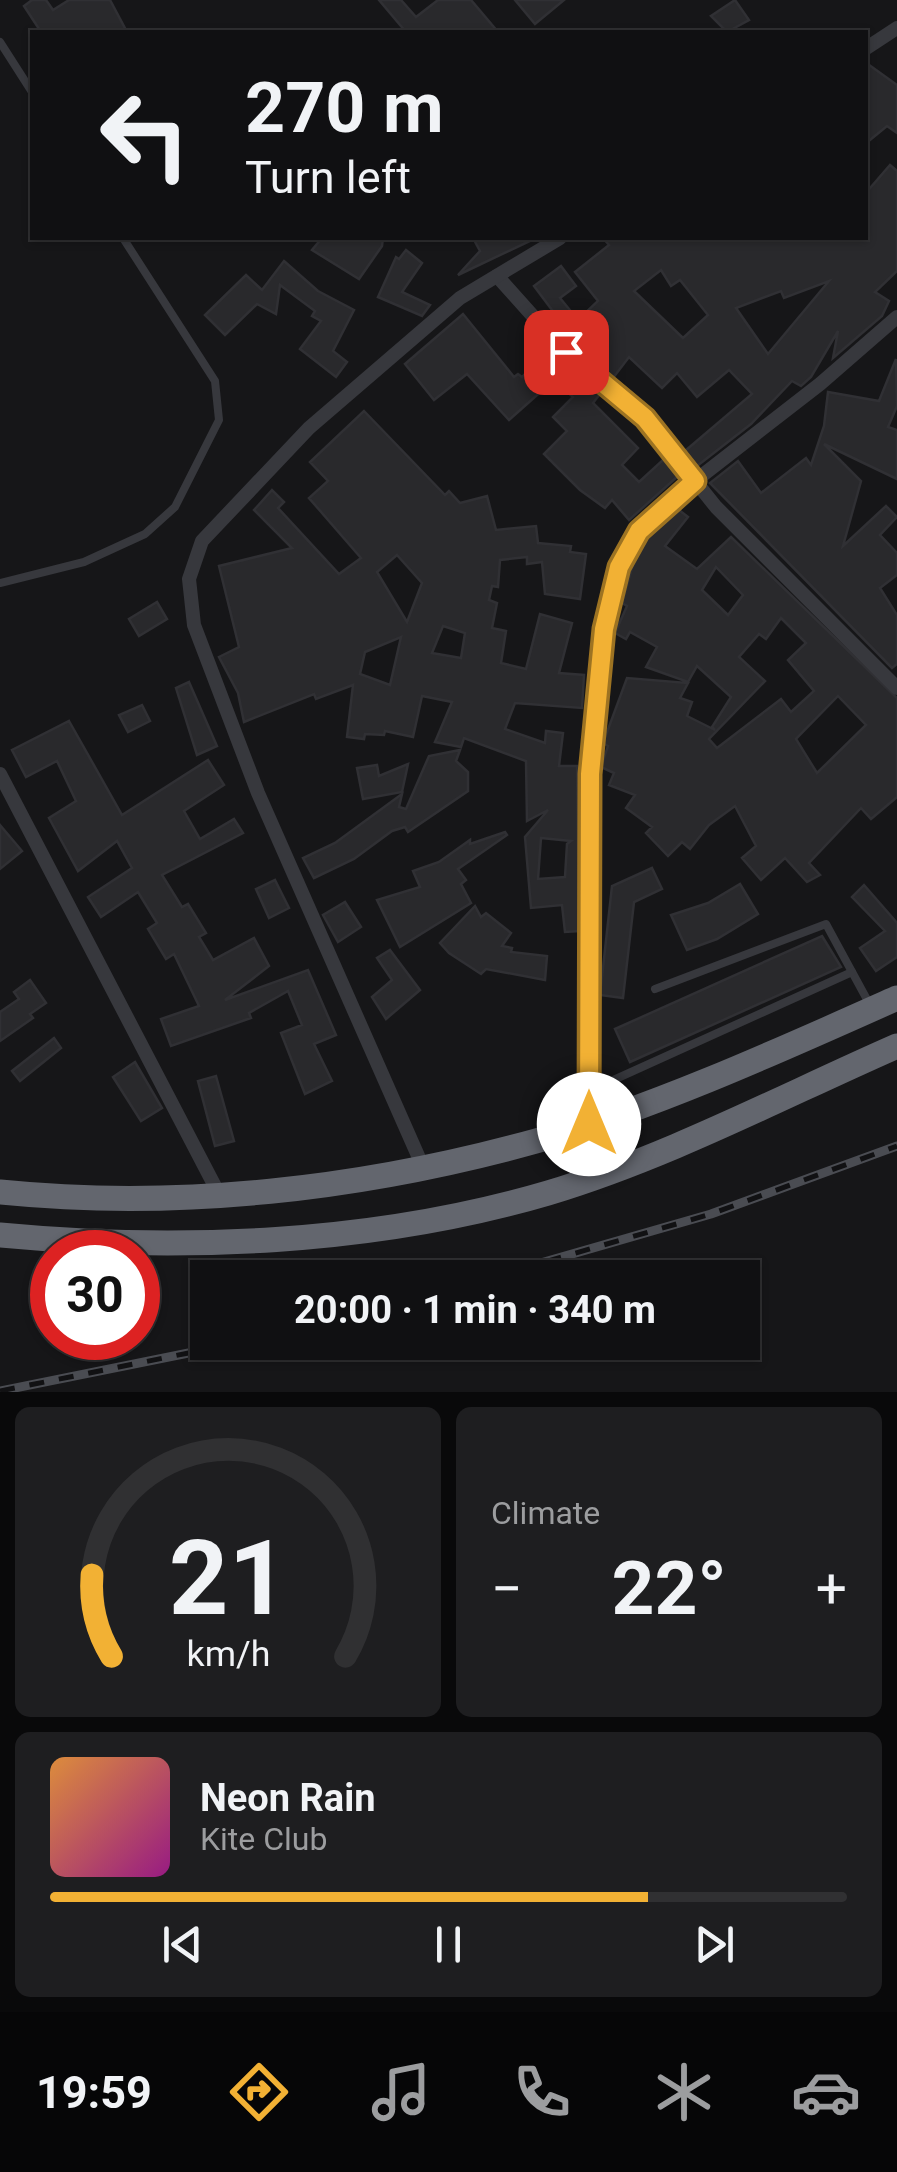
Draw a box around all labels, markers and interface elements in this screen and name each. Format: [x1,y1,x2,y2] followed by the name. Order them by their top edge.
[245,67,444,149] text: 270 m
[80,70,210,200] icon: left
[245,151,411,204] text: Turn left
[524,310,609,395] pin
[539,325,594,380] icon: arrive
[537,1072,641,1176] position arrow
[30,1230,160,1360] speed limit sign: 30
[294,1288,656,1332] text: 20:00 · 1 min · 340 m
[491,1494,600,1532] text: Climate
[168,1518,288,1639] text: 21
[611,1544,727,1632] text: 22°
[491,1557,522,1621] text: −
[816,1557,847,1621] text: +
[186,1633,270,1675] text: km/h
[200,1776,376,1820] text: Neon Rain
[200,1820,327,1858] text: Kite Club
[155,1917,210,1972] icon: previous
[421,1917,476,1972] icon: pause
[687,1917,742,1972] icon: next
[224,2057,294,2127] icon: directions
[366,2057,436,2127] icon: music
[507,2057,577,2127] icon: phone
[649,2057,719,2127] icon: climate
[791,2057,861,2127] icon: car
[36,2066,152,2119] text: 19:59

